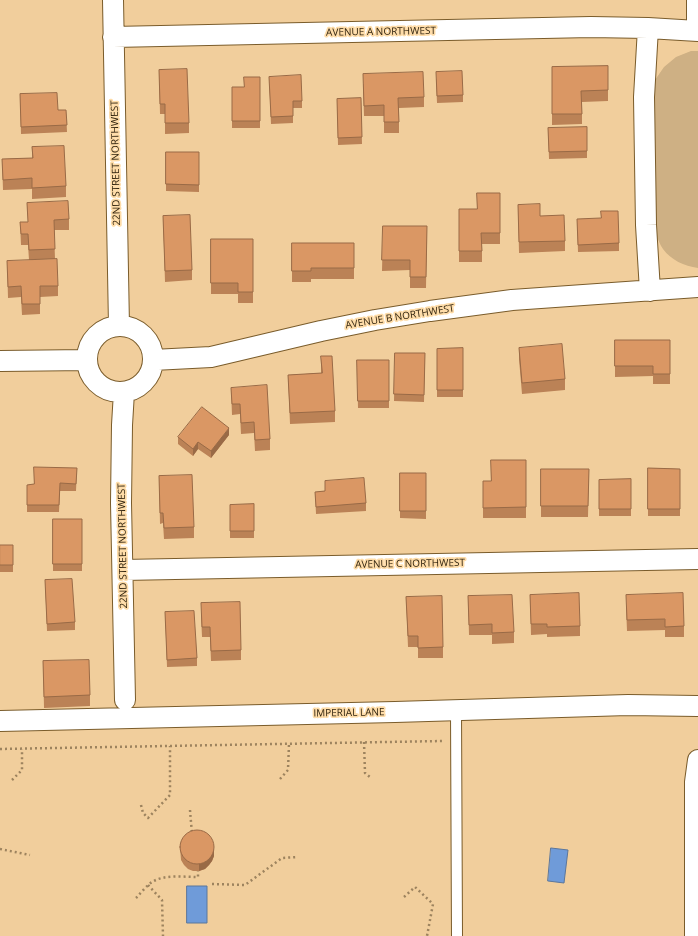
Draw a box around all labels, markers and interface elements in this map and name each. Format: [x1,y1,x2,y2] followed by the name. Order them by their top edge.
[326,25,436,39] street label: AVENUE A NORTHWEST
[109,100,123,226] street label: 22ND STREET NORTHWEST
[345,302,455,332] street label: AVENUE B NORTHWEST
[116,483,130,609] street label: 22ND STREET NORTHWEST
[355,557,465,571] street label: AVENUE C NORTHWEST
[313,706,385,720] street label: IMPERIAL LANE

